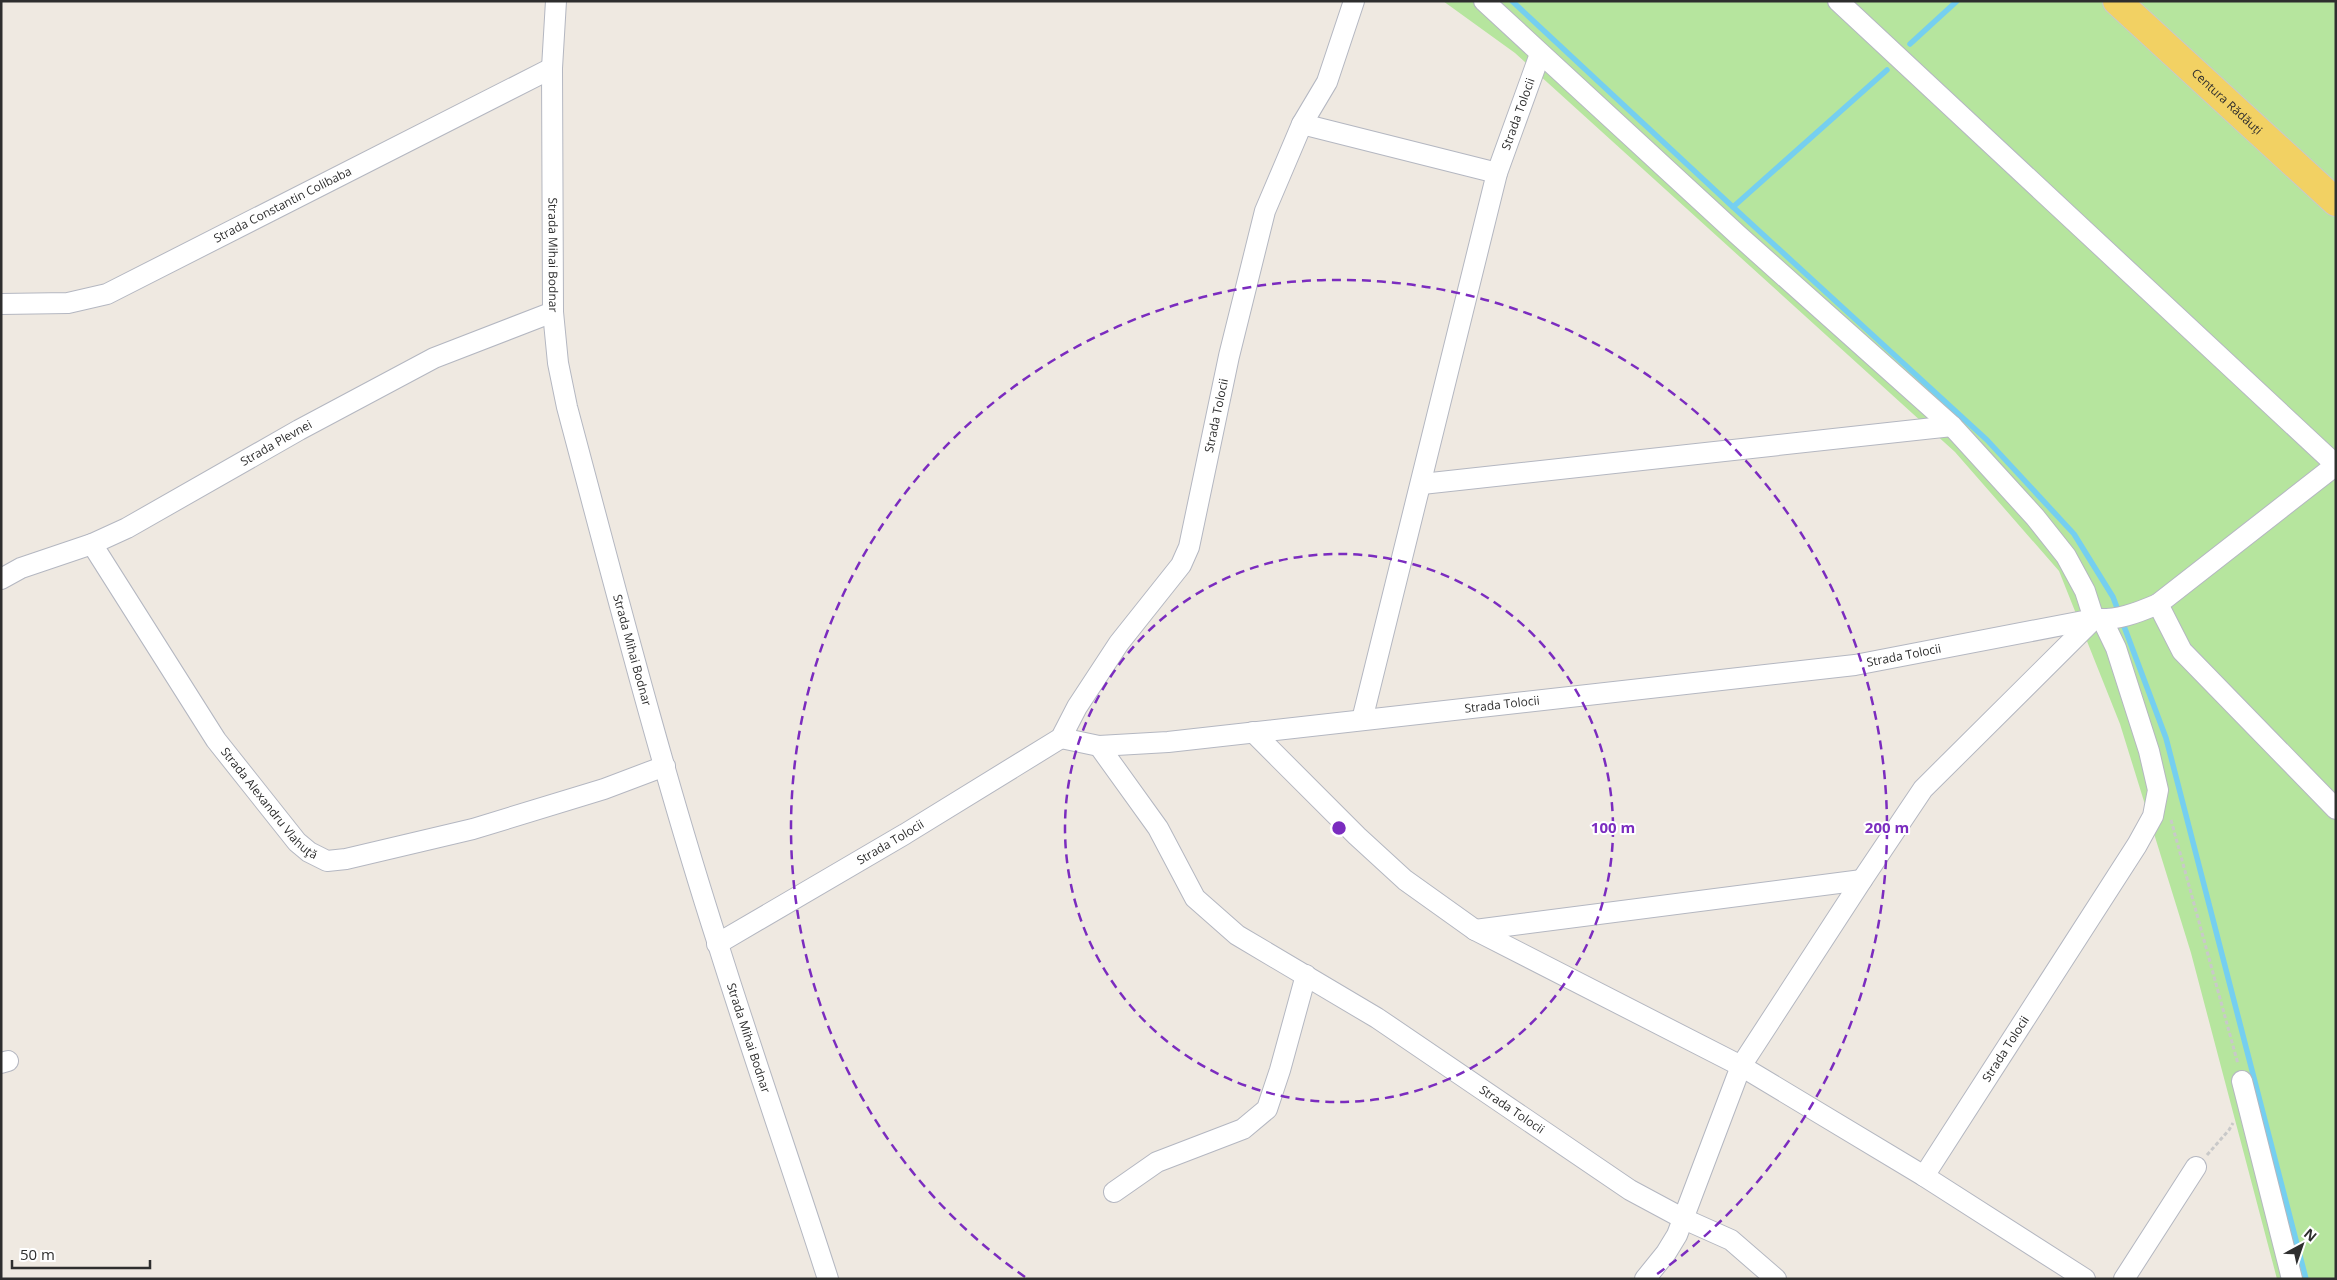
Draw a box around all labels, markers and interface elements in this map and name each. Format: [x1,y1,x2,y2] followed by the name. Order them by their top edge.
[2188,64,2266,138] street label: Centura Rădăuți
[1497,76,1539,152] street label: Strada Tolocii
[211,162,354,246] street label: Strada Constantin Colibaba
[545,197,562,312] street label: Strada Mihai Bodnar
[1200,377,1232,454] street label: Strada Tolocii
[237,416,315,470] street label: Strada Plevnei
[609,592,656,708] street label: Strada Mihai Bodnar
[1865,640,1942,671] street label: Strada Tolocii
[1463,691,1540,717] street label: Strada Tolocii
[217,744,321,863] street label: Strada Alexandru Vlahuţă
[853,815,927,868] street label: Strada Tolocii
[1591,817,1635,837] text: 100 m
[1865,817,1909,837] text: 200 m
[1330,819,1348,837] centre of rings
[723,981,775,1095] street label: Strada Mihai Bodnar
[1978,1012,2033,1085] street label: Strada Tolocii
[1476,1081,1548,1138] street label: Strada Tolocii
[2277,1220,2327,1270] north arrow
[2300,1224,2321,1246] text: N
[12,1238,150,1270] scale bar
[20,1244,55,1264] text: 50 m

